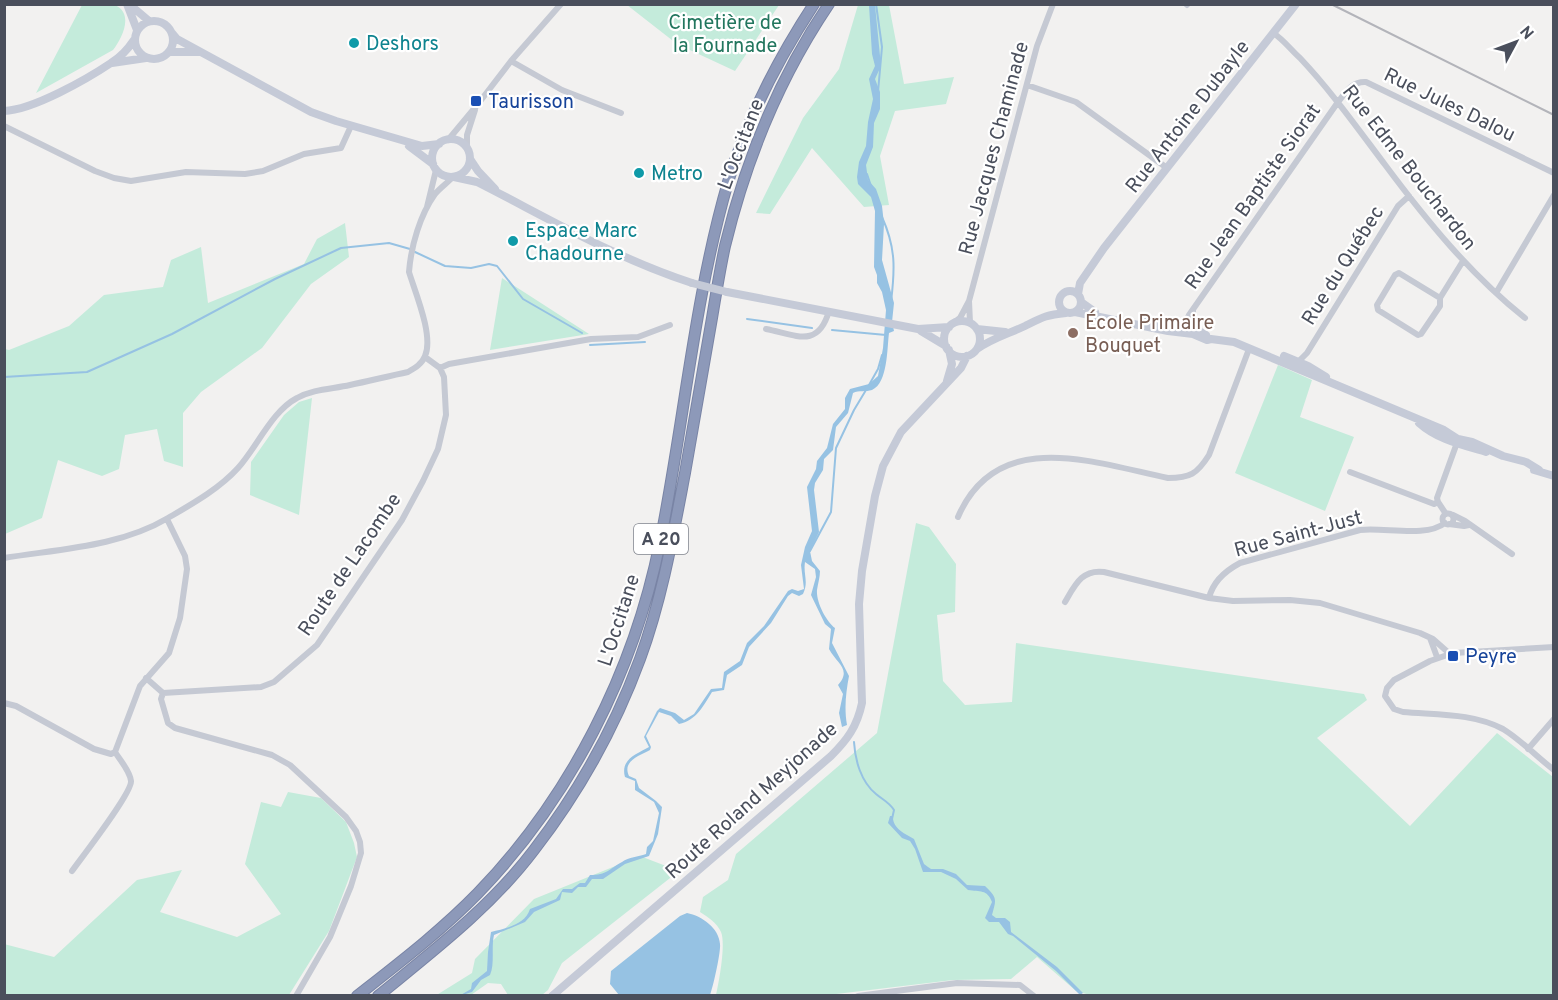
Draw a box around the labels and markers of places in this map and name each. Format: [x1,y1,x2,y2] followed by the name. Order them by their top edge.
[366,32,439,58] place label: Deshors
[347,36,361,50] marker: Deshors
[488,90,574,116] place label: Taurisson
[469,94,483,108] marker: Taurisson
[651,162,703,188] place label: Metro
[632,166,646,180] marker: Metro
[525,219,638,268] place label: Espace Marc Chadourne
[506,234,520,248] marker: Espace Marc Chadourne
[1085,309,1214,360] place label: École Primaire Bouquet
[1066,326,1080,340] marker: École Primaire Bouquet
[1465,645,1517,671] place label: Peyre
[1446,649,1460,663] marker: Peyre

